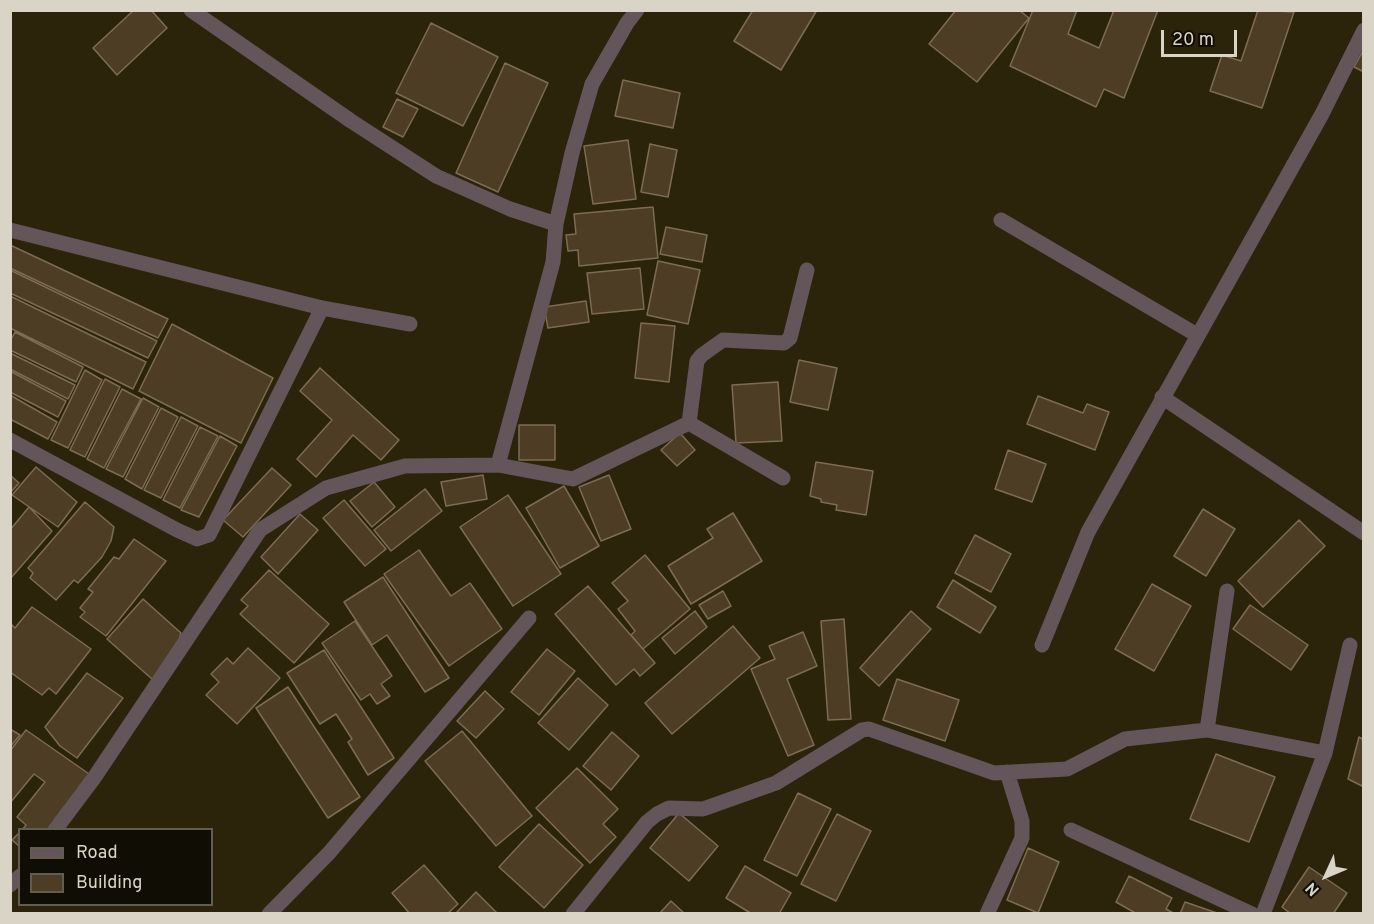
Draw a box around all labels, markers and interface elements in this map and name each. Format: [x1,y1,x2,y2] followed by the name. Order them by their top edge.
[1164,18,1240,56] scale bar
[1172,29,1214,52] text: 20 m
[18,828,213,906] legend
[76,842,118,865] text: Road
[1296,846,1356,906] north arrow
[76,872,142,895] text: Building
[1302,877,1324,900] text: N

